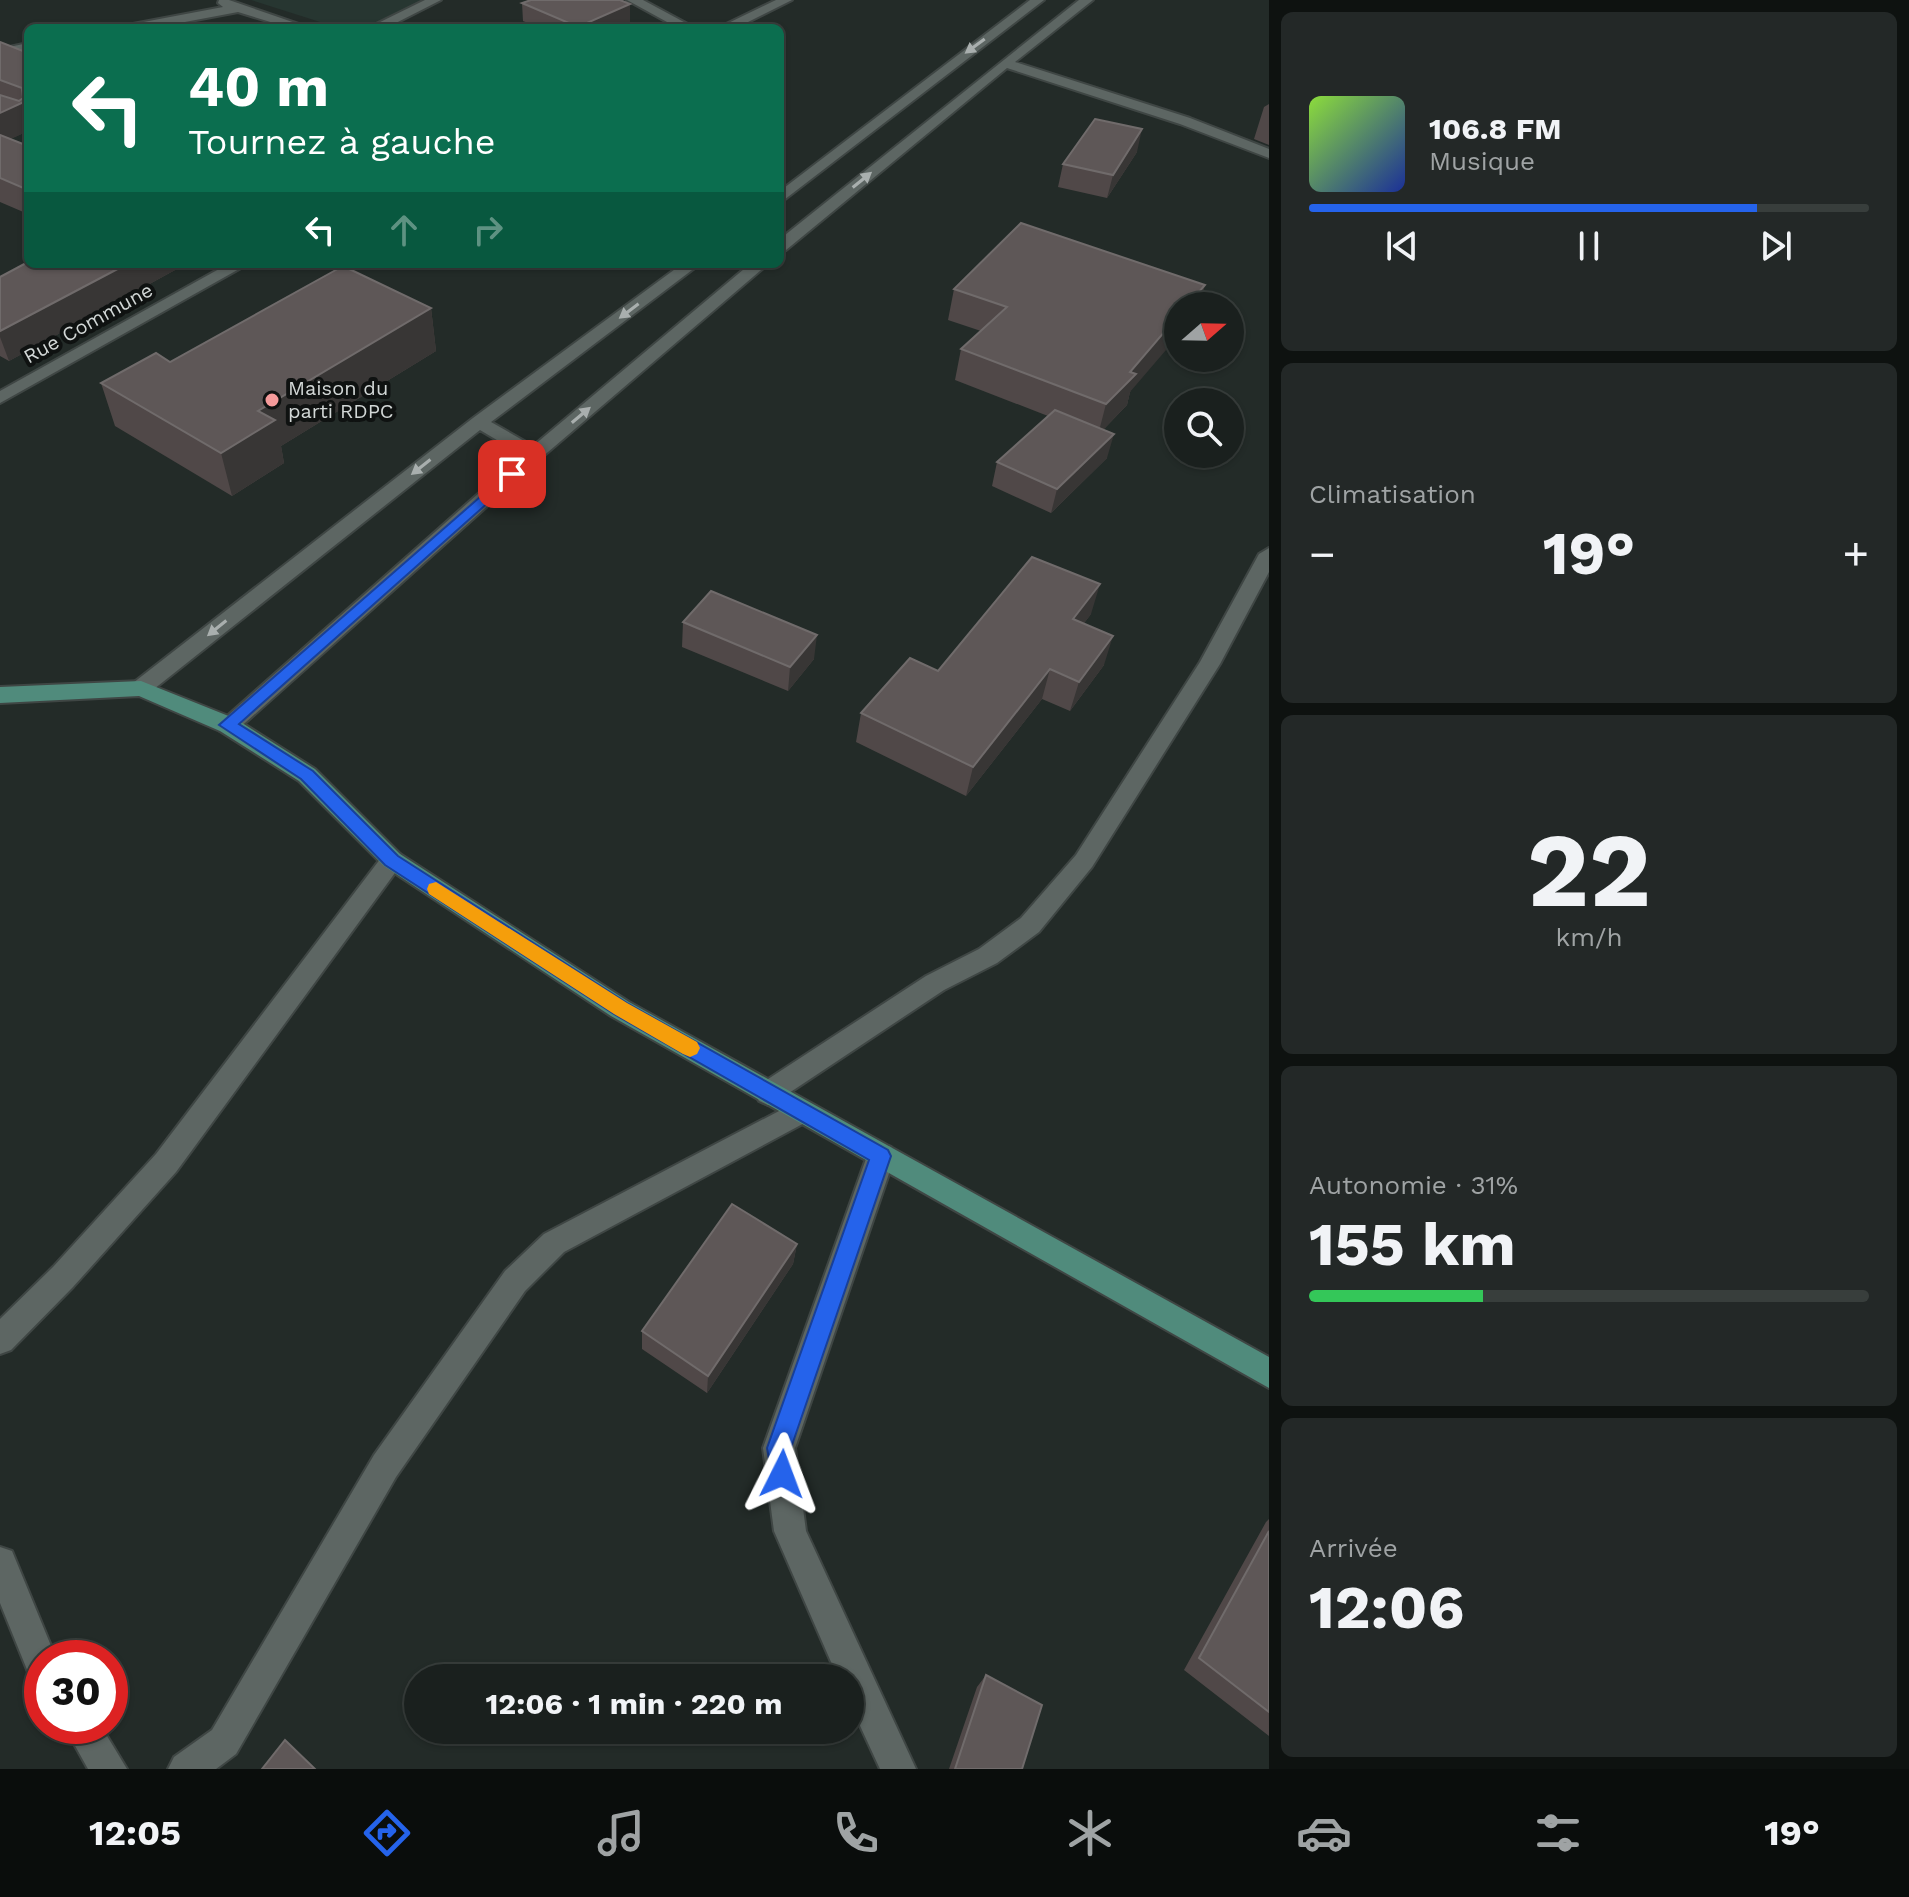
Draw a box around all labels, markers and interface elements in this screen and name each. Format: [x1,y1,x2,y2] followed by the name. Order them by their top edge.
[965,38,985,54] one-way arrow
[188,54,329,120] text: 40 m
[56,56,160,160] icon: left
[1429,111,1561,146] text: 106.8 FM
[188,121,496,163] text: Tournez à gauche
[1429,146,1535,176] text: Musique
[852,172,872,188] one-way arrow
[298,208,342,252] icon: left
[382,208,426,252] icon: ahead
[466,208,510,252] icon: right
[1380,224,1424,268] icon: previous
[1567,224,1611,268] icon: pause
[1754,224,1798,268] icon: next
[19,278,157,368] street label: Rue Commune
[1164,292,1244,372] north arrow
[1164,292,1244,468] map controls
[619,302,639,318] one-way arrow
[288,376,394,423] place label: Maison du parti RDPC
[1164,388,1244,468] button: search
[263,391,281,409] marker: Maison du parti RDPC
[570,407,590,424] one-way arrow
[478,440,546,508] pin
[490,452,534,496] icon: arrive
[411,458,431,474] one-way arrow
[1309,479,1476,509] text: Climatisation
[1543,518,1635,589] text: 19°
[1309,528,1336,580] text: −
[1842,528,1869,580] text: +
[207,619,227,635] one-way arrow
[1527,809,1651,931] text: 22
[1556,922,1622,952] text: km/h
[1309,1170,1518,1200] text: Autonomie · 31%
[1309,1209,1516,1280] text: 155 km
[740,1432,824,1516] position arrow
[1309,1533,1398,1563] text: Arrivée
[1309,1572,1464,1643] text: 12:06
[24,1640,128,1744] speed limit sign: 30
[485,1686,783,1721] text: 12:06 · 1 min · 220 m
[359,1805,415,1861] icon: directions
[593,1805,649,1861] icon: music
[828,1805,884,1861] icon: phone
[1062,1805,1118,1861] icon: climate
[1296,1805,1352,1861] icon: car
[1530,1805,1586,1861] icon: filters
[89,1812,181,1854] text: 12:05
[1764,1812,1820,1854] text: 19°

